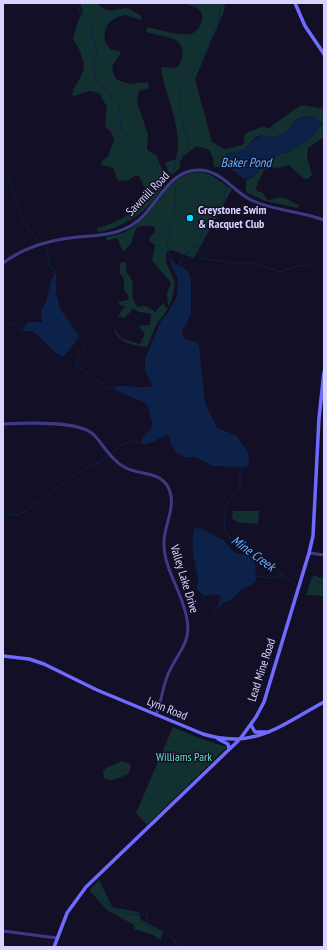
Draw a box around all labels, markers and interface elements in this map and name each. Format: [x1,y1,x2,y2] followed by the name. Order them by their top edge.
[221,155,271,171] water label: Baker Pond
[123,169,173,219] street label: Sawmill Road
[198,204,266,232] place label: Greystone Swim & Racquet Club
[185,213,195,223] marker: Greystone Swim & Racquet Club
[228,533,278,575] water label: Mine Creek
[167,543,201,615] street label: Valley Lake Drive
[245,637,279,703] street label: Lead Mine Road
[145,694,189,724] street label: Lynn Road
[156,751,212,765] park label: Williams Park

